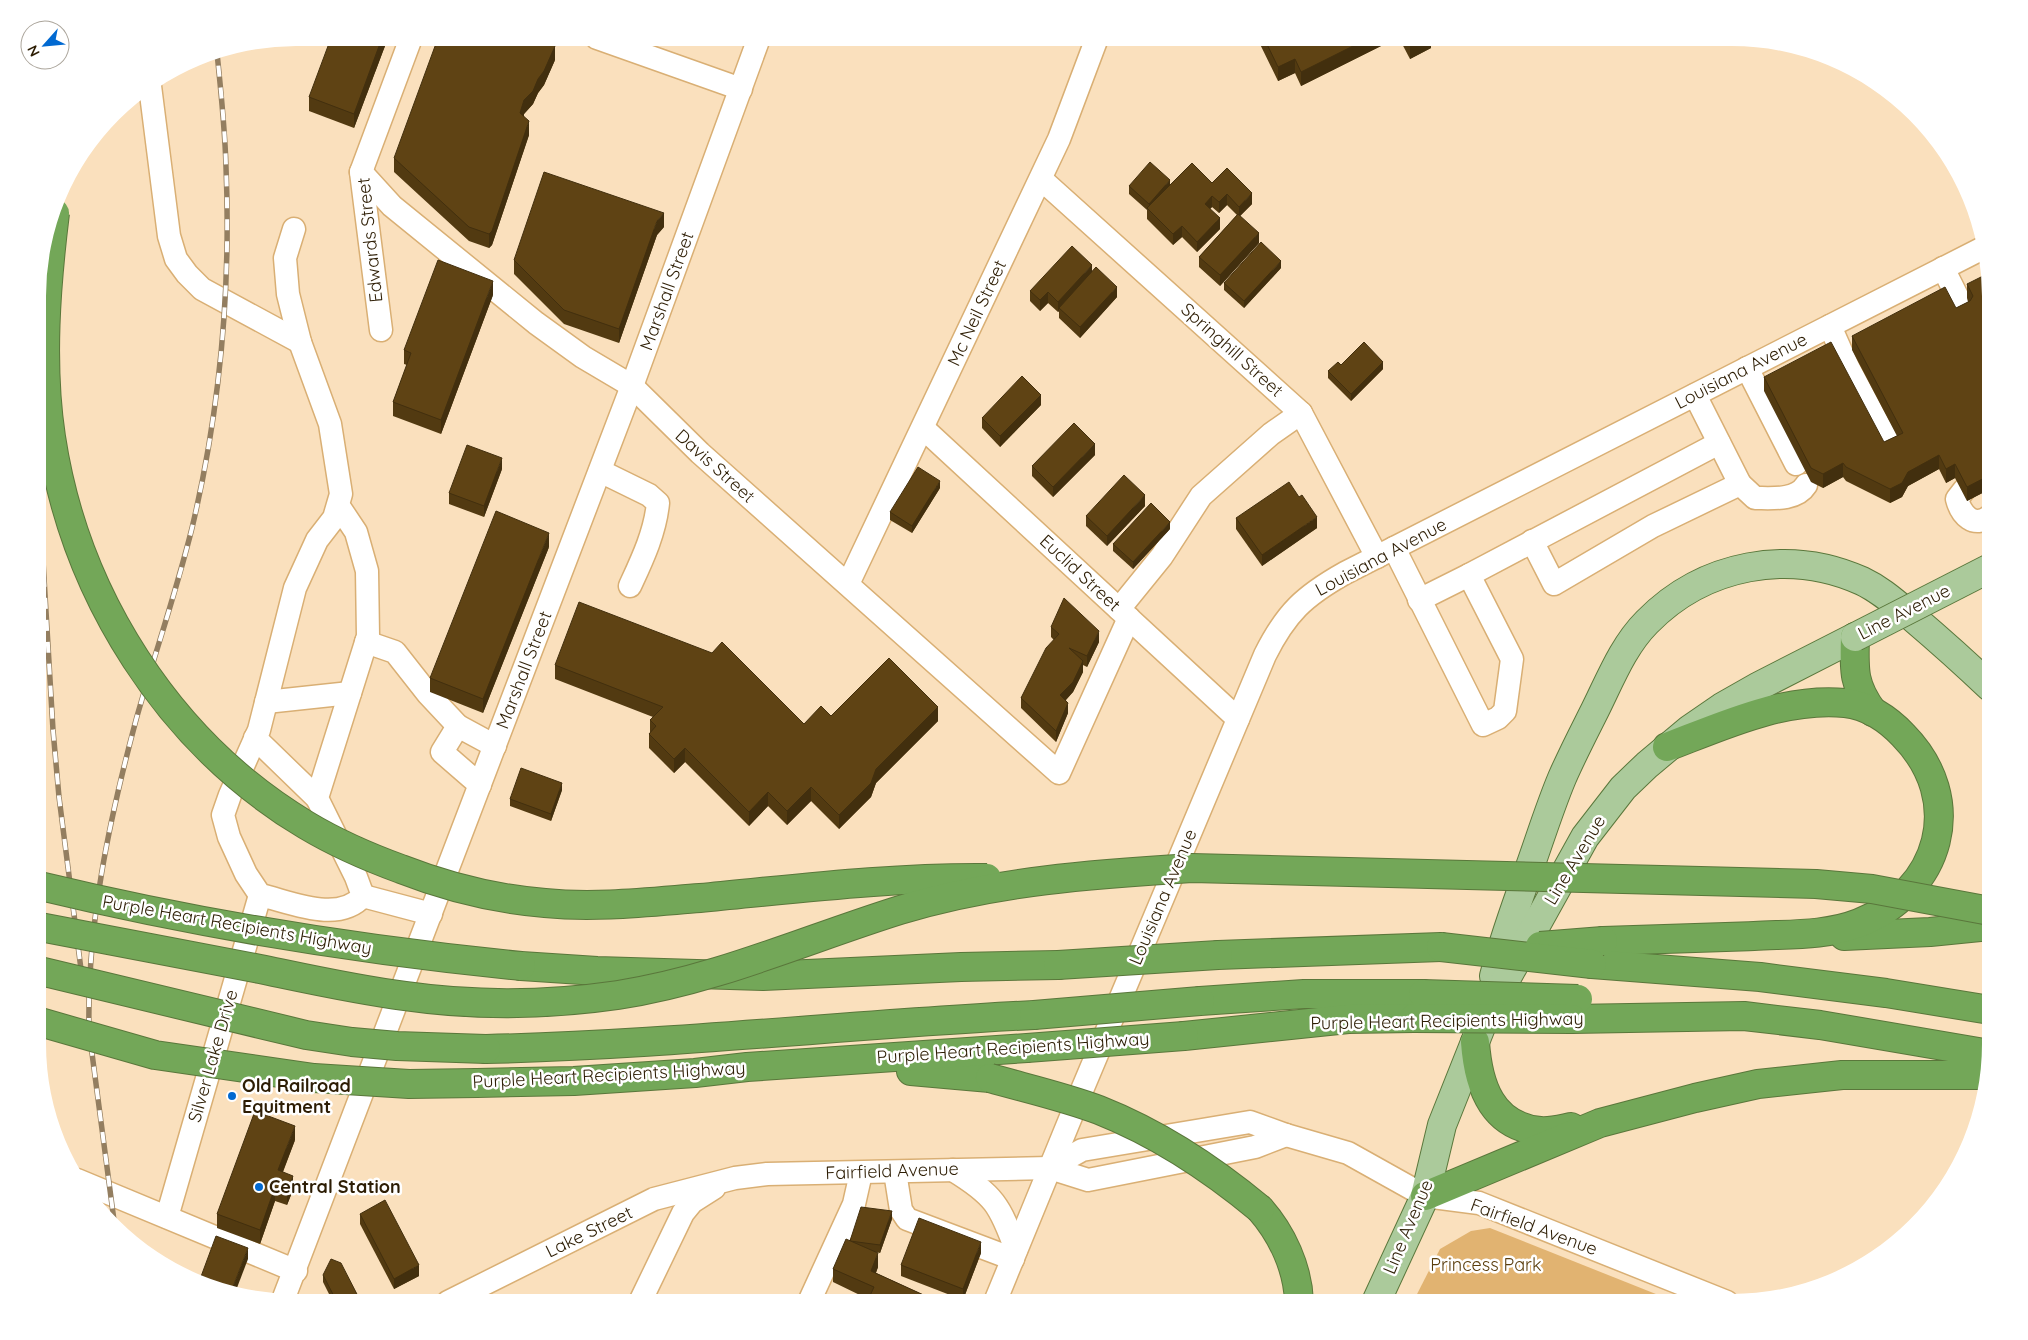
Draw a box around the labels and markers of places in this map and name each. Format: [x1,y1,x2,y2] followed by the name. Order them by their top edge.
[242,1074,351,1118] place label: Old Railroad Equitment
[226,1090,238,1102] marker: Old Railroad Equitment
[269,1175,401,1198] place label: Central Station
[253,1181,265,1193] marker: Central Station

